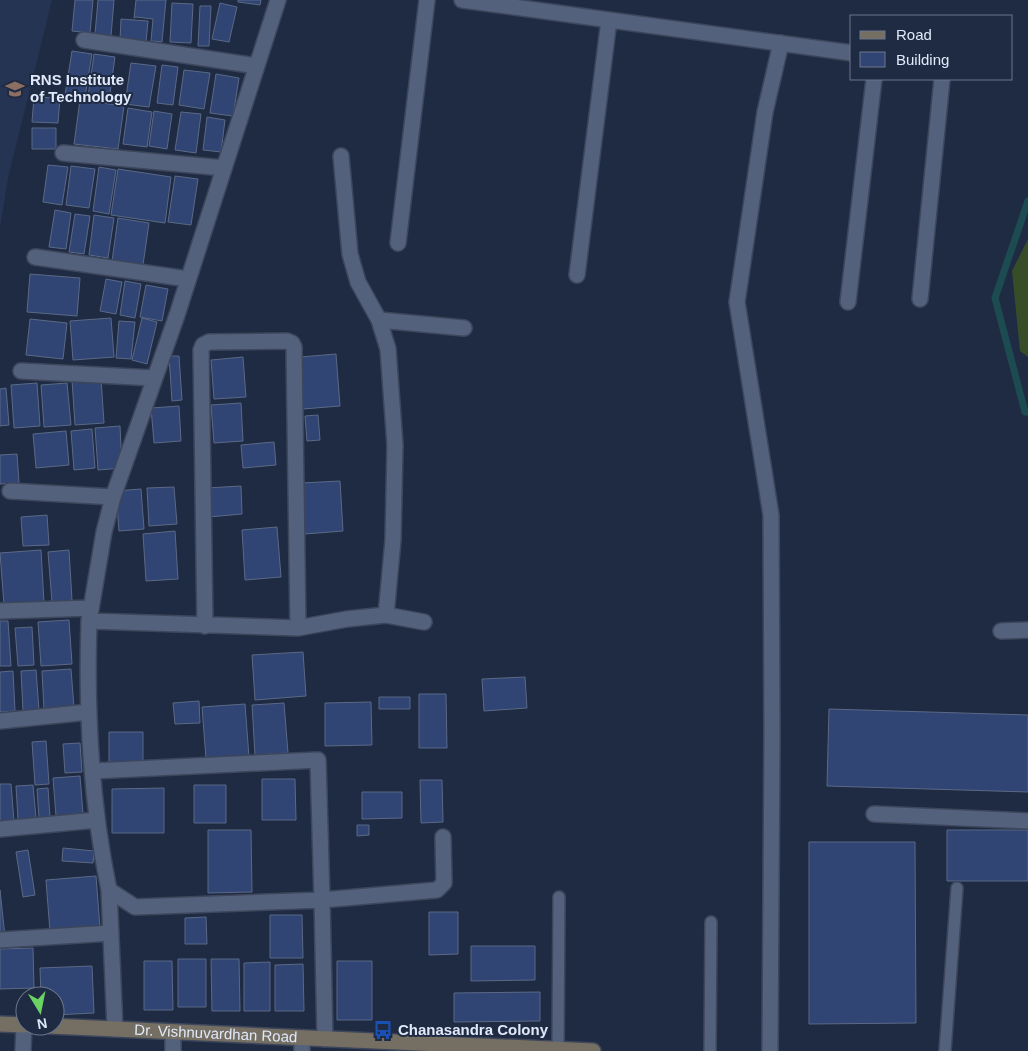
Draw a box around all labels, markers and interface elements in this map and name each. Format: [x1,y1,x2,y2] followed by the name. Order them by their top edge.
[850,15,1013,80] legend
[896,26,932,43] text: Road
[896,51,949,68] text: Building
[30,71,132,105] place label: RNS Institute of Technology
[4,78,26,100] school or university icon: RNS Institute of Technology
[15,986,65,1036] north arrow
[36,1015,49,1033] text: N
[372,1019,394,1041] bus stop icon: Chanasandra Colony
[134,1021,298,1045] street label: Dr. Vishnuvardhan Road
[398,1021,549,1038] place label: Chanasandra Colony

